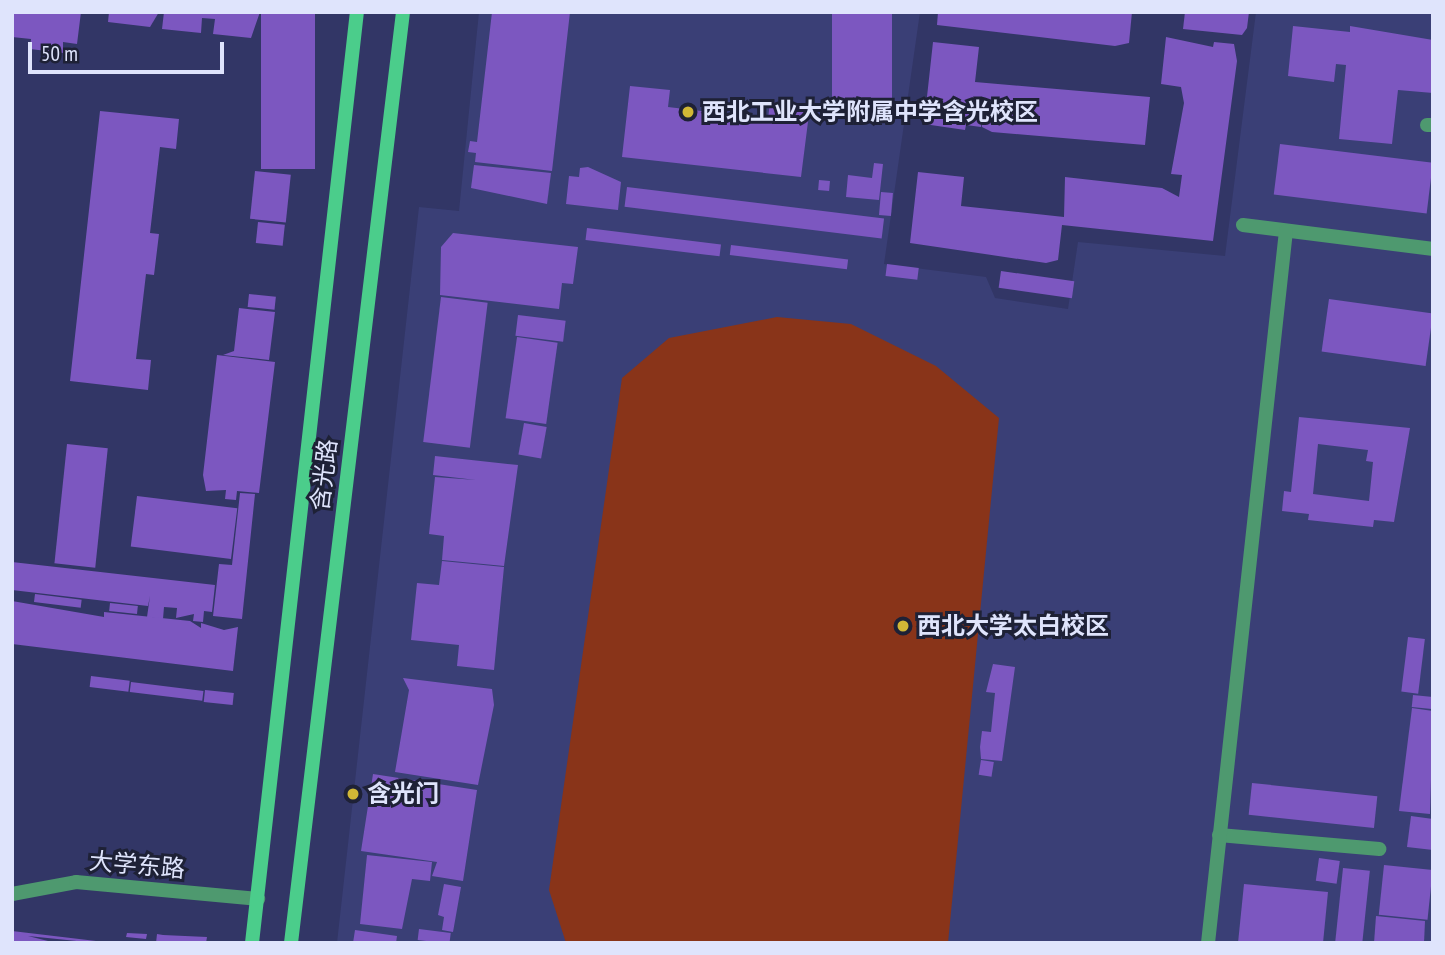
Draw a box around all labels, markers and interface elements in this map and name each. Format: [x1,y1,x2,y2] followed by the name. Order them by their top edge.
[32,28,228,72] scale bar
[41,40,78,67] text: 50 m
[702,98,1038,126] place label: 西北工业大学附属中学含光校区
[680,104,696,120] marker: 西北工业大学附属中学含光校区
[305,438,343,512] street label: 含光路
[917,612,1109,640] place label: 西北大学太白校区
[895,618,911,634] marker: 西北大学太白校区
[367,780,439,808] place label: 含光门
[345,786,361,802] marker: 含光门
[88,846,186,884] street label: 大学东路

